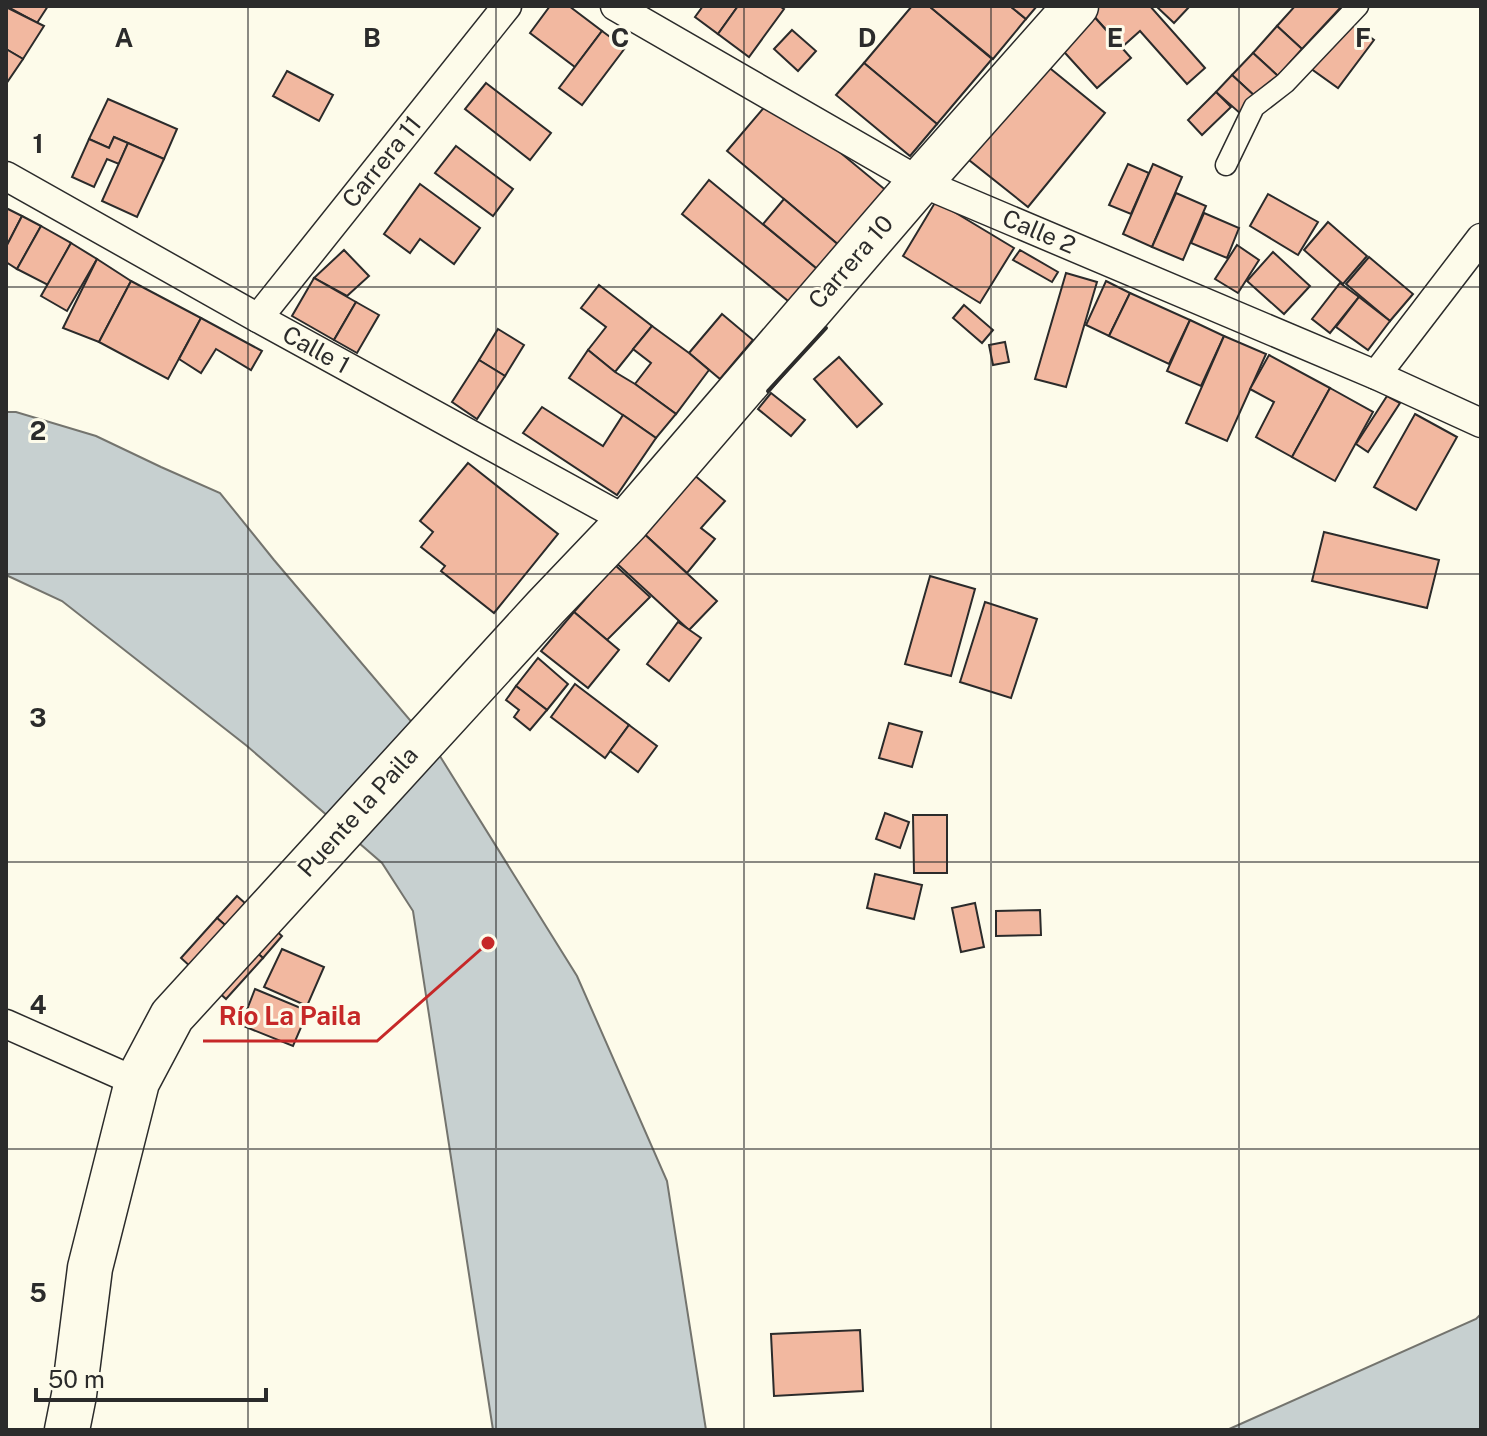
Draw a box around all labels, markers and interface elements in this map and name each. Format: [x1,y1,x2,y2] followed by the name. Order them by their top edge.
[115,22,134,53] text: A
[363,22,381,53] text: B
[611,22,629,53] text: C
[858,22,876,53] text: D
[1107,22,1123,53] text: E
[1355,22,1371,53] text: F
[336,110,427,213] street label: Carrera 11
[32,128,44,159] text: 1
[999,203,1080,259] street label: Calle 2
[802,209,898,314] street label: Carrera 10
[278,319,355,379] street label: Calle 1
[30,415,46,446] text: 2
[29,702,47,733] text: 3
[291,740,423,882] street label: Puente la Paila
[29,989,47,1020] text: 4
[203,991,377,1041] callout: Río La Paila
[219,1000,361,1031] text: Río La Paila
[29,1277,47,1308] text: 5
[36,1352,266,1402] scale bar
[48,1365,105,1393] text: 50 m

